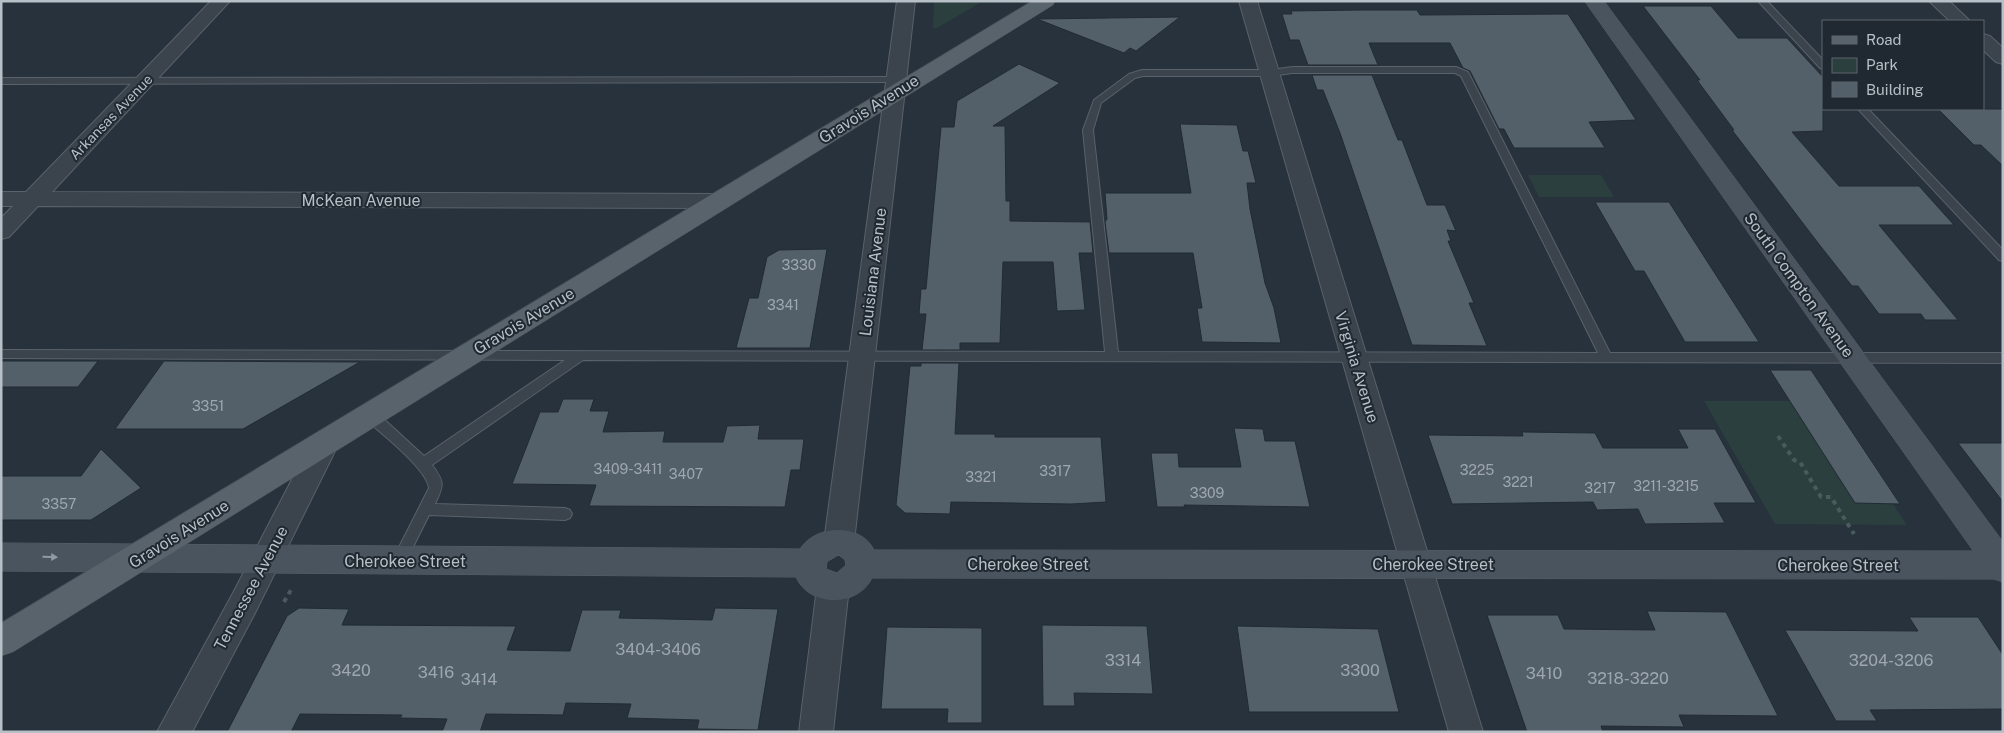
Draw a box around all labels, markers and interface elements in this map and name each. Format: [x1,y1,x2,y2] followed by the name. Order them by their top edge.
[1822,20,1984,110] legend
[1866,31,1902,48] text: Road
[1866,56,1898,73] text: Park
[66,71,156,163] street label: Arkansas Avenue
[816,71,922,147] street label: Gravois Avenue
[1866,81,1924,98] text: Building
[302,191,420,210] street label: McKean Avenue
[856,207,890,337] street label: Louisiana Avenue
[1740,209,1858,361] street label: South Compton Avenue
[782,257,816,273] house number: 3330
[470,283,578,359] street label: Gravois Avenue
[767,297,799,313] house number: 3341
[1331,309,1383,425] street label: Virginia Avenue
[192,398,224,414] house number: 3351
[593,461,663,477] house number: 3409-3411
[1460,462,1494,478] house number: 3225
[1039,463,1071,479] house number: 3317
[669,466,703,482] house number: 3407
[965,469,997,485] house number: 3321
[1502,474,1534,490] house number: 3221
[1633,478,1699,494] house number: 3211-3215
[1584,480,1616,496] house number: 3217
[1190,485,1225,501] house number: 3309
[42,496,76,512] house number: 3357
[126,496,232,572] street label: Gravois Avenue
[210,523,292,653] street label: Tennessee Avenue
[344,552,466,571] street label: Cherokee Street
[42,553,58,561] one-way arrow
[967,555,1089,574] street label: Cherokee Street
[1372,555,1494,574] street label: Cherokee Street
[1777,556,1899,575] street label: Cherokee Street
[615,640,701,659] house number: 3404-3406
[1105,651,1141,670] house number: 3314
[1849,651,1933,670] house number: 3204-3206
[331,661,371,680] house number: 3420
[1340,661,1380,680] house number: 3300
[418,663,454,682] house number: 3416
[1526,664,1562,683] house number: 3410
[1587,669,1669,688] house number: 3218-3220
[461,670,497,689] house number: 3414

